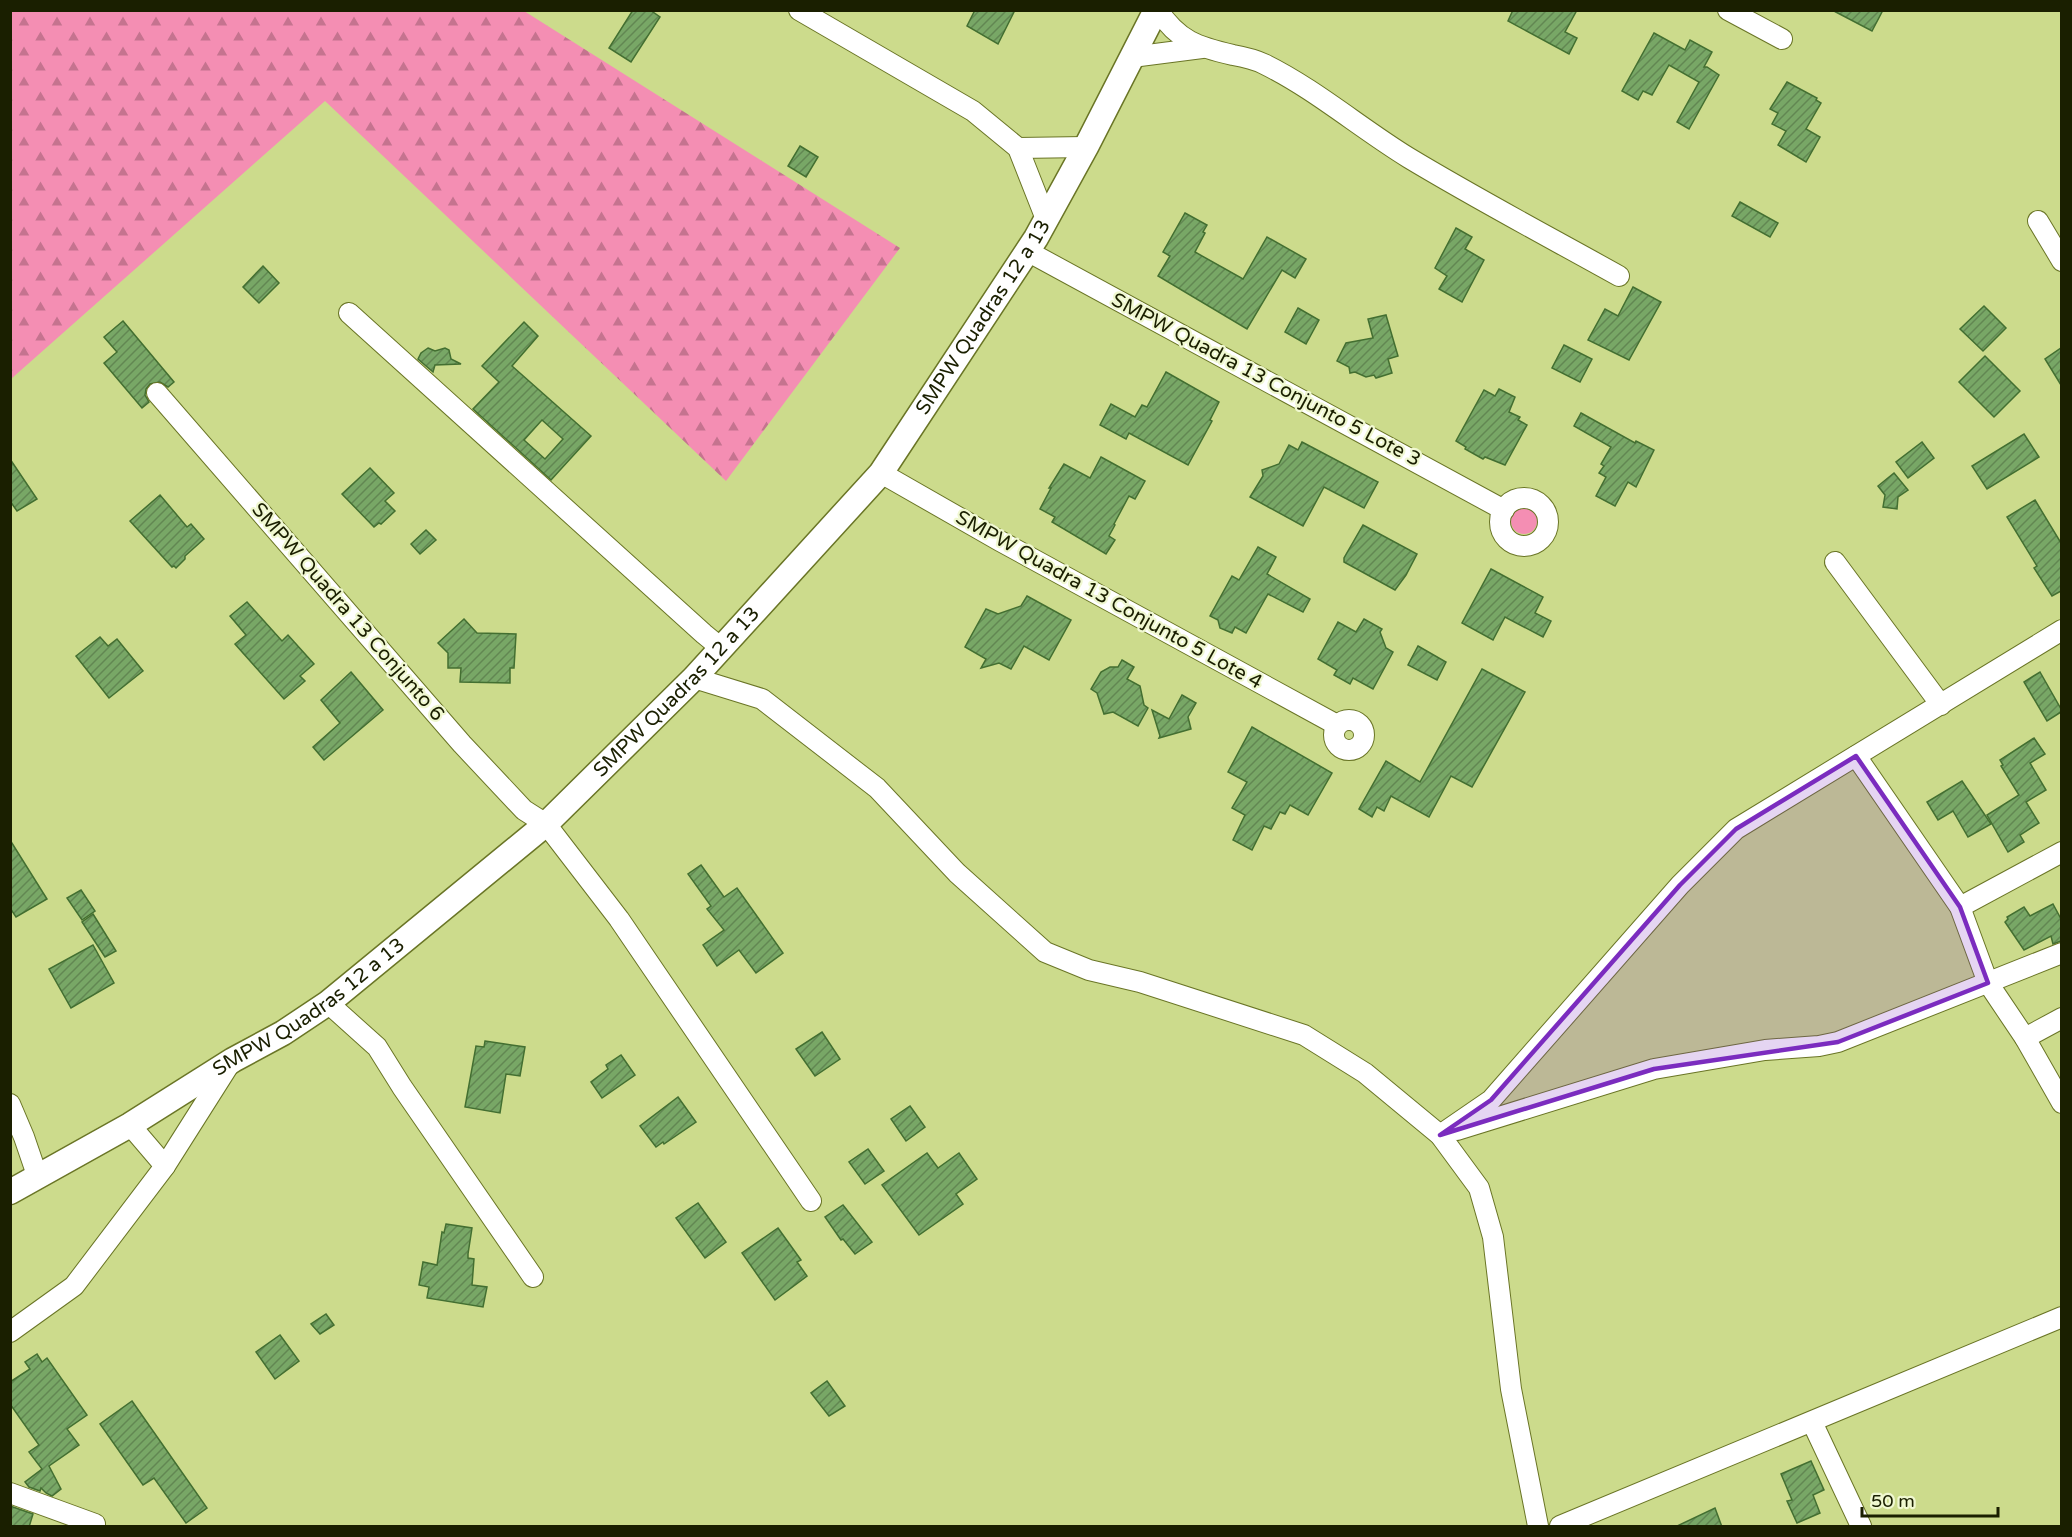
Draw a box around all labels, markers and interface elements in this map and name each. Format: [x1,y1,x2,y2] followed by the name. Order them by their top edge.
[911,216,1056,419] street label: SMPW Quadras 12 a 13
[1107,288,1425,472] street label: SMPW Quadra 13 Conjunto 5 Lote 3
[247,498,449,726] street label: SMPW Quadra 13 Conjunto 6
[951,505,1267,695] street label: SMPW Quadra 13 Conjunto 5 Lote 4
[589,602,765,782] street label: SMPW Quadras 12 a 13
[208,933,410,1082] street label: SMPW Quadras 12 a 13
[1862,1480,1998,1518] scale bar
[1871,1490,1915,1512] text: 50 m

